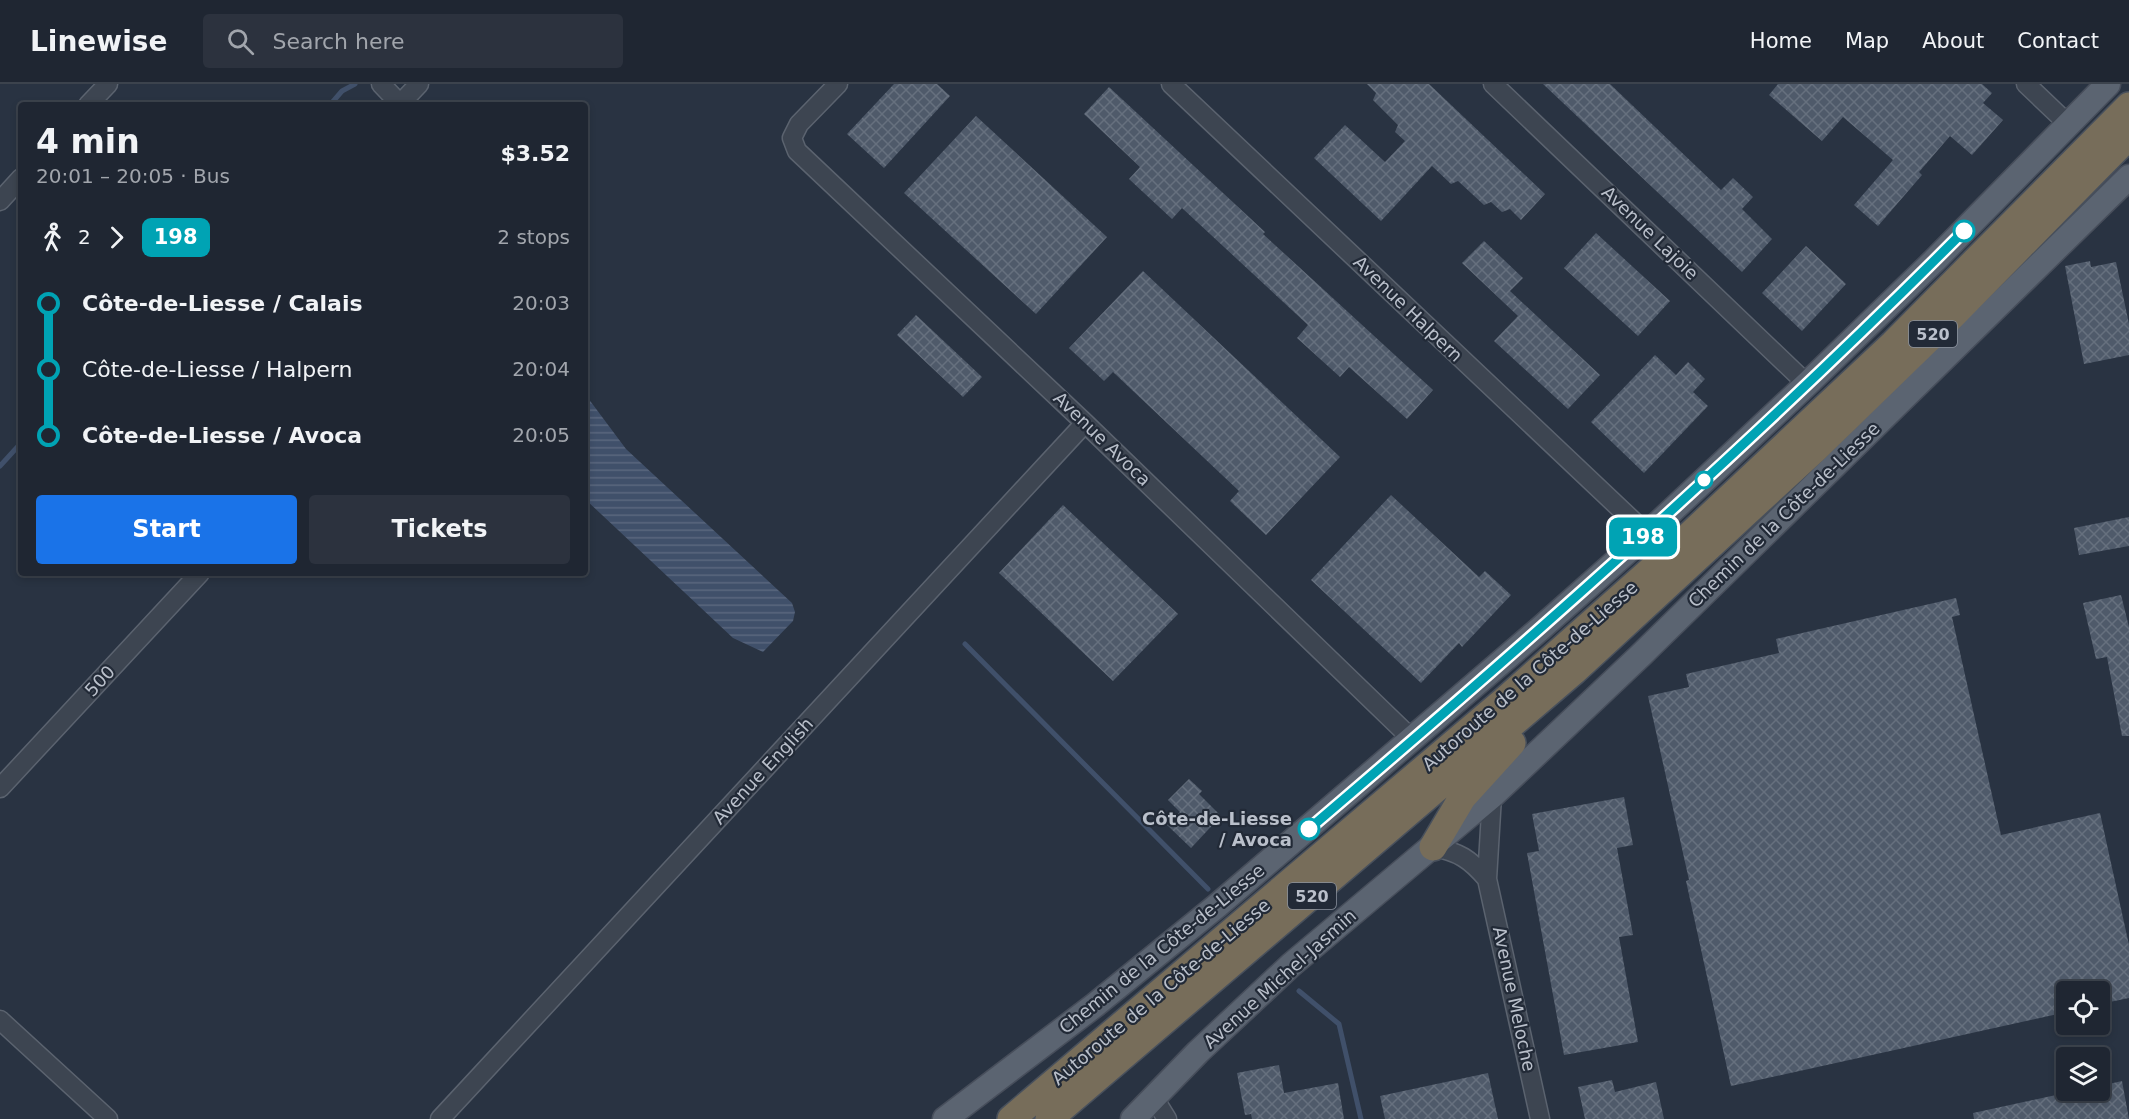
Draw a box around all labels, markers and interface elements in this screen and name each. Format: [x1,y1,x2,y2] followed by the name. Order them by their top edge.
[203,14,623,68] search box
[30,25,167,58] text: Linewise
[224,25,257,58] icon: search
[272,29,405,54] text: Search here
[1750,29,1812,53] text: Home
[1845,29,1889,53] text: Map
[1922,29,1984,53] text: About
[2017,29,2099,53] text: Contact
[36,122,140,161] text: 4 min
[500,141,570,166] text: $3.52
[36,164,230,188] text: 20:01 – 20:05 · Bus
[1598,181,1703,284] street label: Avenue Lajoie
[1953,220,1975,242] unlabelled marker
[36,221,69,254] icon: walk
[100,221,133,254] icon: forward
[78,225,91,249] text: 2
[154,225,198,249] text: 198
[497,225,570,249] text: 2 stops
[1350,251,1467,366] street label: Avenue Halpern
[82,291,363,316] text: Côte-de-Liesse / Calais
[512,291,570,315] text: 20:03
[1909,321,1957,347] road number: 520
[82,357,352,382] text: Côte-de-Liesse / Halpern
[512,357,570,381] text: 20:04
[1050,387,1155,490] street label: Avenue Avoca
[1684,418,1884,612] street label: Chemin de la Côte-de-Liesse
[82,423,362,448] text: Côte-de-Liesse / Avoca
[512,423,570,447] text: 20:05
[1695,471,1713,489] unlabelled marker
[36,495,297,564] button: Start
[309,495,570,564] button: Tickets
[1608,518,1678,556] line badge: 198
[1621,525,1665,549] text: 198
[1418,576,1642,775] street label: Autoroute de la Côte-de-Liesse
[80,661,119,700] street label: 500
[708,713,817,828] street label: Avenue English
[1142,808,1292,850] place label: Côte-de-Liesse / Avoca
[1298,818,1320,840] marker: Côte-de-Liesse / Avoca
[1055,859,1268,1038] street label: Chemin de la Côte-de-Liesse
[1288,883,1336,909] road number: 520
[1047,894,1274,1089] street label: Autoroute de la Côte-de-Liesse
[1199,905,1360,1053] street label: Avenue Michel-Jasmin
[1489,925,1540,1073] street label: Avenue Meloche
[2056,981,2110,1101] map controls
[2056,981,2110,1035] button: locate
[2056,1047,2110,1101] button: layers

